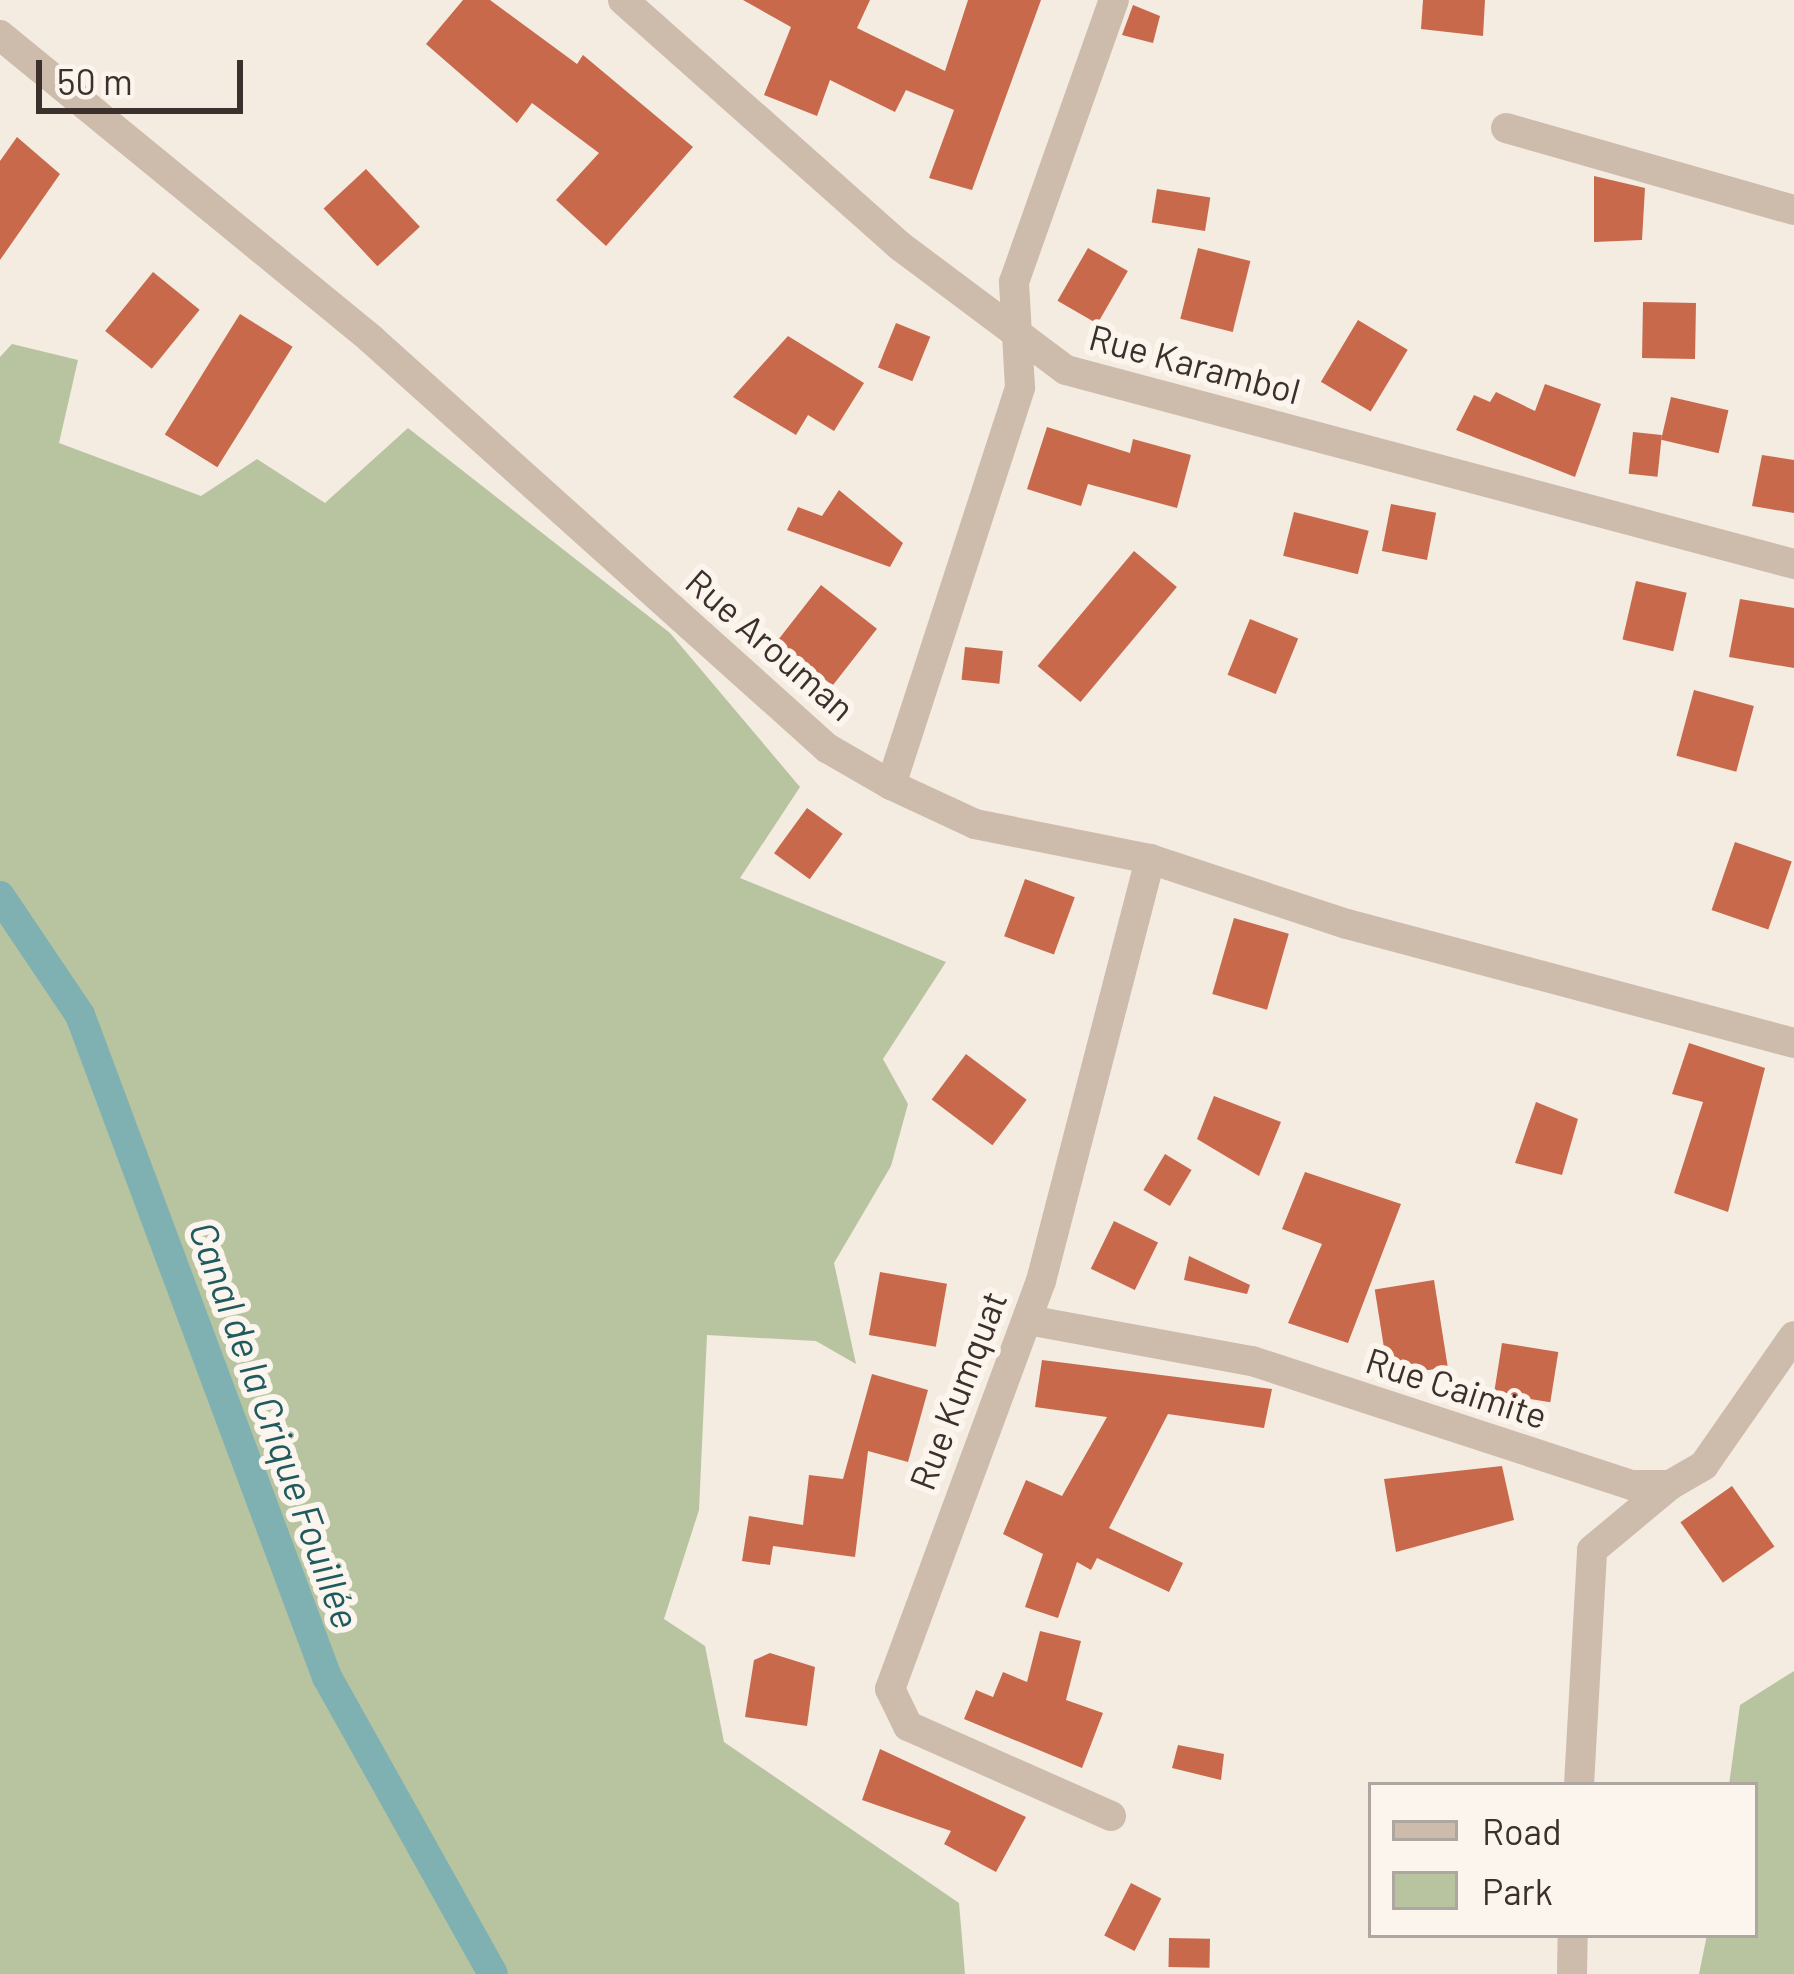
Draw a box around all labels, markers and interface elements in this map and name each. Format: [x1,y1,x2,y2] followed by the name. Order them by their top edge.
[42,36,249,110] scale bar
[57,59,133,102] text: 50 m
[1085,314,1305,412] street label: Rue Karambol
[678,559,864,729] street label: Rue Arouman
[180,1215,370,1635] water label: Canal de la Crique Fouillée
[899,1285,1015,1495] street label: Rue Kumquat
[1361,1337,1553,1437] street label: Rue Caimite
[1368,1782,1758,1938] legend
[1482,1809,1562,1852] text: Road
[1482,1869,1553,1912] text: Park

